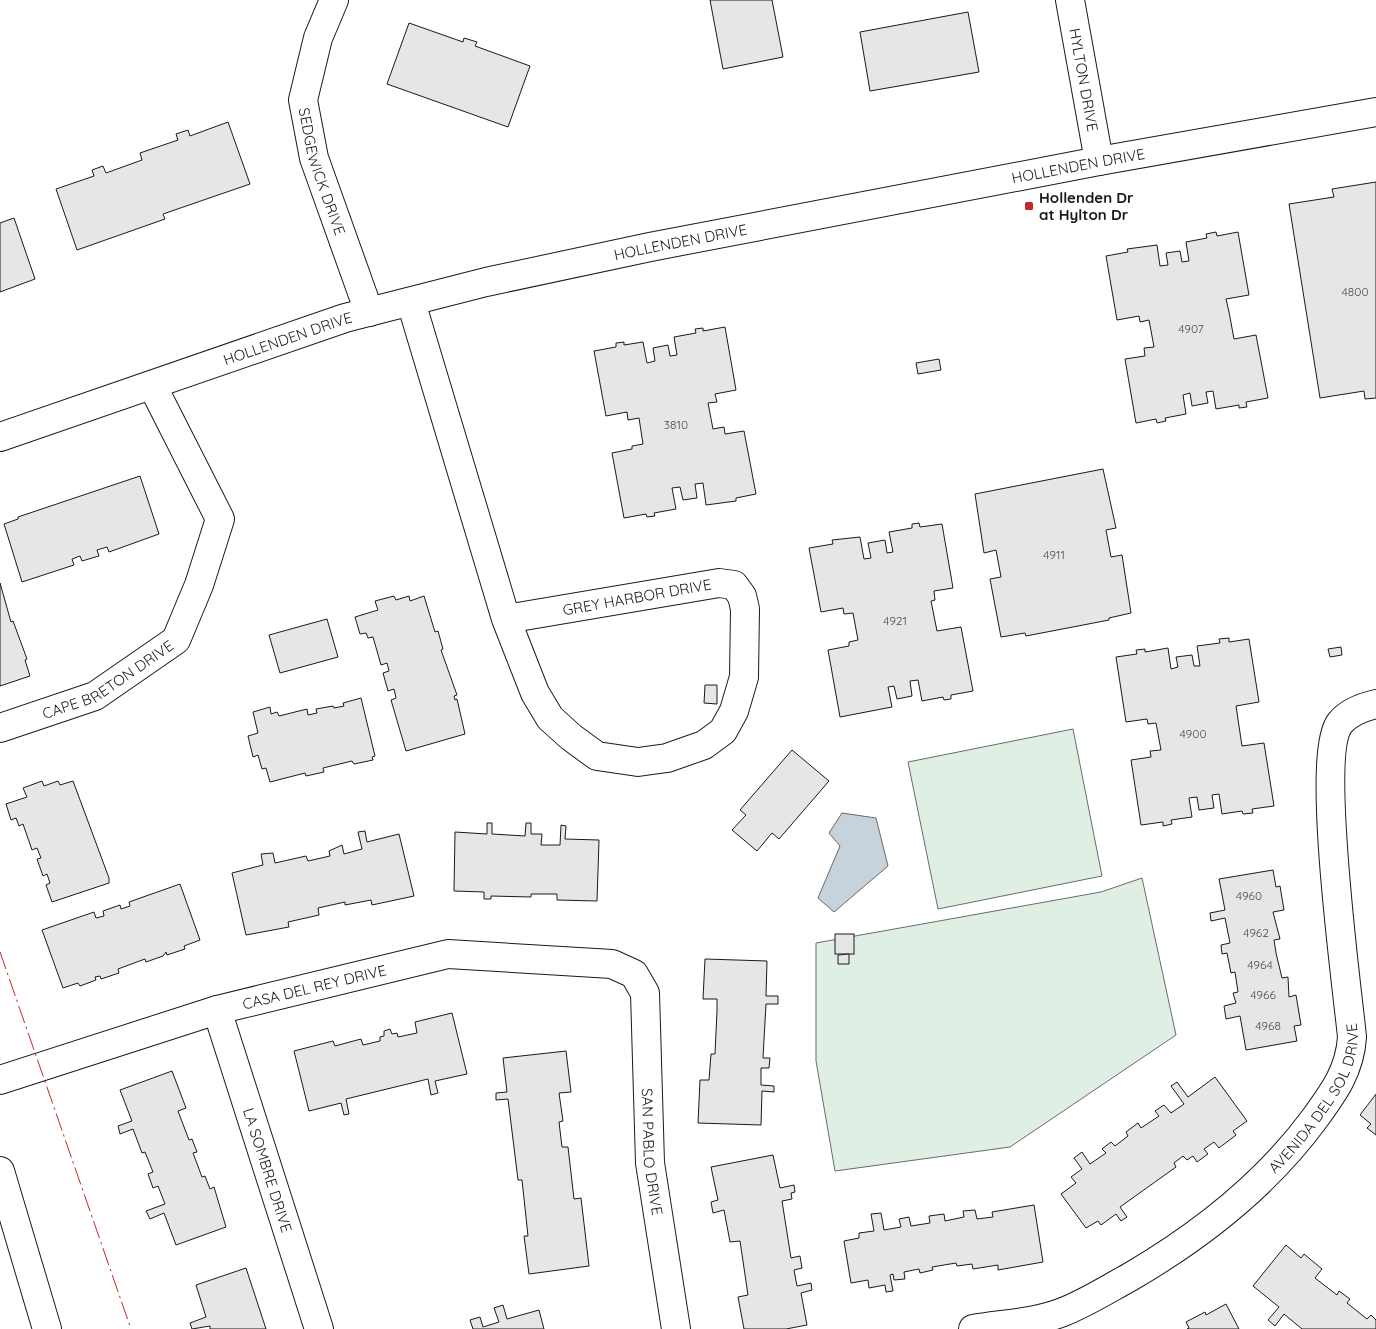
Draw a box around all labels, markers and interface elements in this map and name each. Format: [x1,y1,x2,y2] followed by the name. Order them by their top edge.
[1066,26,1103,133] street label: HYLTON DRIVE
[295,106,350,238] street label: SEDGEWICK DRIVE
[1010,144,1146,187] street label: HOLLENDEN DRIVE
[1039,188,1134,224] place label: Hollenden Dr at Hylton Dr
[1023,200,1035,212] marker: Hollenden Dr at Hylton Dr
[612,219,748,264] street label: HOLLENDEN DRIVE
[1341,284,1369,299] house number: 4800
[220,307,354,369] street label: HOLLENDEN DRIVE
[1178,321,1204,336] house number: 4907
[664,417,688,432] house number: 3810
[1043,547,1065,562] house number: 4911
[561,575,713,619] street label: GREY HARBOR DRIVE
[883,613,907,628] house number: 4921
[40,635,177,723] street label: CAPE BRETON DRIVE
[1179,726,1207,741] house number: 4900
[1236,888,1262,903] house number: 4960
[1243,925,1269,940] house number: 4962
[1247,957,1273,972] house number: 4964
[240,960,388,1013] street label: CASA DEL REY DRIVE
[1250,987,1276,1002] house number: 4966
[1255,1018,1281,1033] house number: 4968
[1264,1022,1362,1177] street label: AVENIDA DEL SOL DRIVE
[638,1088,668,1216] street label: SAN PABLO DRIVE
[239,1105,297,1235] street label: LA SOMBRE DRIVE

